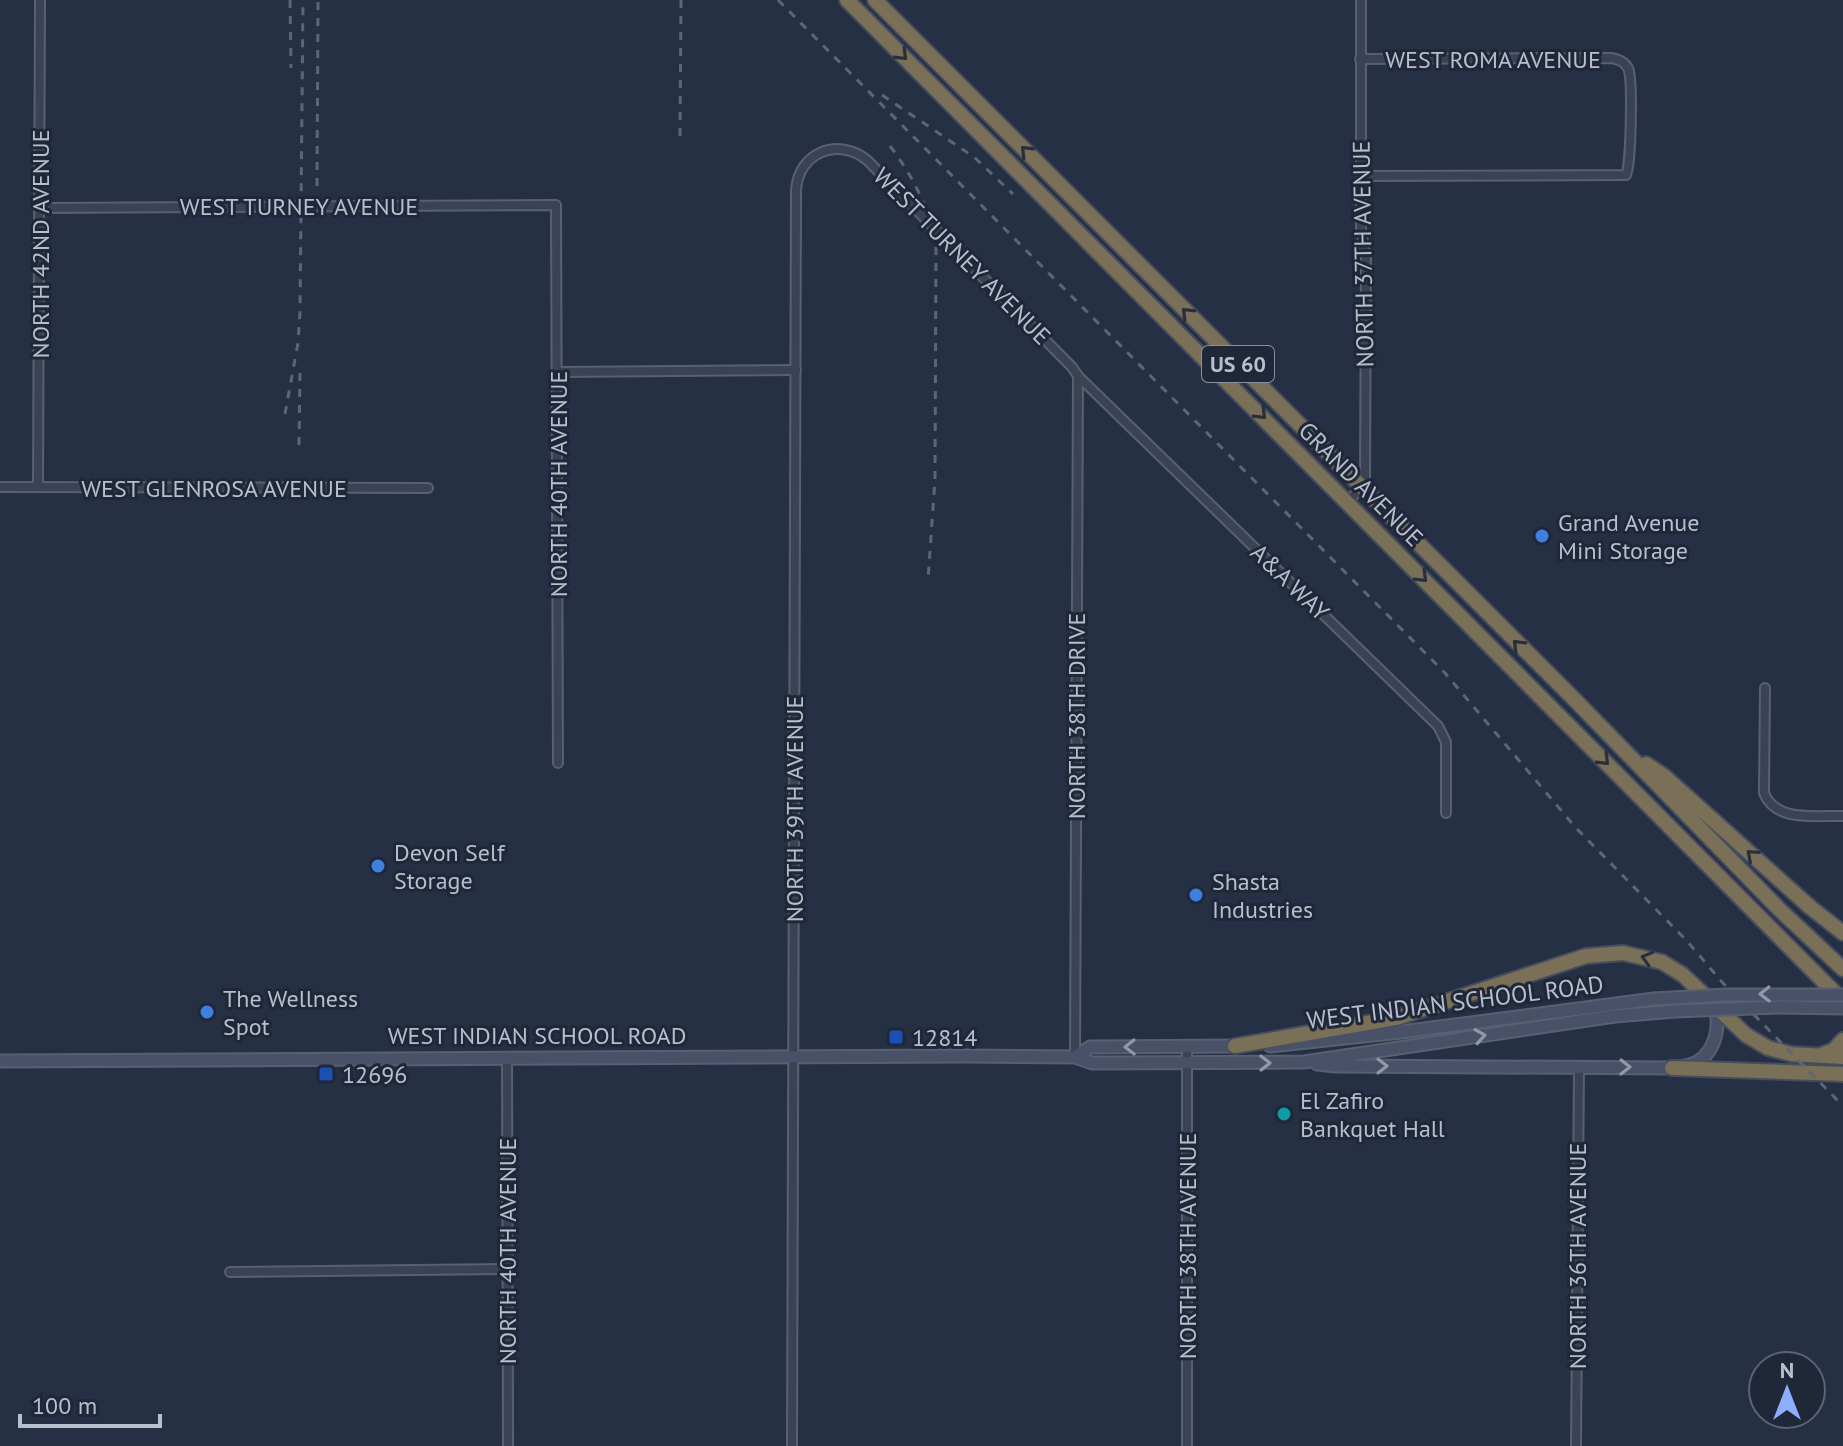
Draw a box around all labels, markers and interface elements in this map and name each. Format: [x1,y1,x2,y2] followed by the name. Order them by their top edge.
[1385,44,1601,75] street label: WEST ROMA AVENUE
[893,46,907,60] one-way arrow
[25,129,56,359] street label: NORTH 42ND AVENUE
[1346,140,1380,368] street label: NORTH 37TH AVENUE
[1021,146,1035,160] one-way arrow
[867,161,1057,351] street label: WEST TURNEY AVENUE
[180,191,418,222] street label: WEST TURNEY AVENUE
[1182,308,1196,322] one-way arrow
[1202,346,1274,382] road number: US 60
[543,371,574,597] street label: NORTH 40TH AVENUE
[1251,404,1266,419] one-way arrow
[1292,415,1430,553] street label: GRAND AVENUE
[81,473,347,504] street label: WEST GLENROSA AVENUE
[1558,507,1699,566] place label: Grand Avenue Mini Storage
[1533,527,1551,545] marker: Grand Avenue Mini Storage
[1244,537,1336,627] street label: A&A WAY
[1413,568,1427,582] one-way arrow
[1061,613,1092,819] street label: NORTH 38TH DRIVE
[1513,639,1527,654] one-way arrow
[779,696,810,922] street label: NORTH 39TH AVENUE
[1595,751,1609,765] one-way arrow
[394,837,506,896] place label: Devon Self Storage
[1746,850,1761,865] one-way arrow
[369,857,387,875] marker: Devon Self Storage
[1212,866,1313,925] place label: Shasta Industries
[1187,886,1205,904] marker: Shasta Industries
[1640,951,1654,967] one-way arrow
[1305,968,1605,1036] street label: WEST INDIAN SCHOOL ROAD
[223,983,358,1042] place label: The Wellness Spot
[1758,986,1771,1003] one-way arrow
[198,1003,216,1021] marker: The Wellness Spot
[388,1020,686,1051] street label: WEST INDIAN SCHOOL ROAD
[912,1022,977,1053] place label: 12814
[887,1028,905,1046] marker: 12814
[1473,1028,1487,1045] one-way arrow
[1123,1038,1136,1056] one-way arrow
[1259,1054,1272,1071] one-way arrow
[1376,1057,1389,1075] one-way arrow
[1619,1058,1632,1076] one-way arrow
[342,1059,407,1090] place label: 12696
[317,1065,335,1083] marker: 12696
[1300,1085,1445,1144] place label: El Zafiro Bankquet Hall
[1275,1105,1293,1123] marker: El Zafiro Bankquet Hall
[1172,1133,1203,1359] street label: NORTH 38TH AVENUE
[492,1138,523,1364] street label: NORTH 40TH AVENUE
[1562,1143,1593,1369] street label: NORTH 36TH AVENUE
[1747,1350,1827,1430] north arrow
[1780,1356,1794,1384] text: N
[20,1378,160,1428] scale bar
[32,1390,97,1421] text: 100 m

